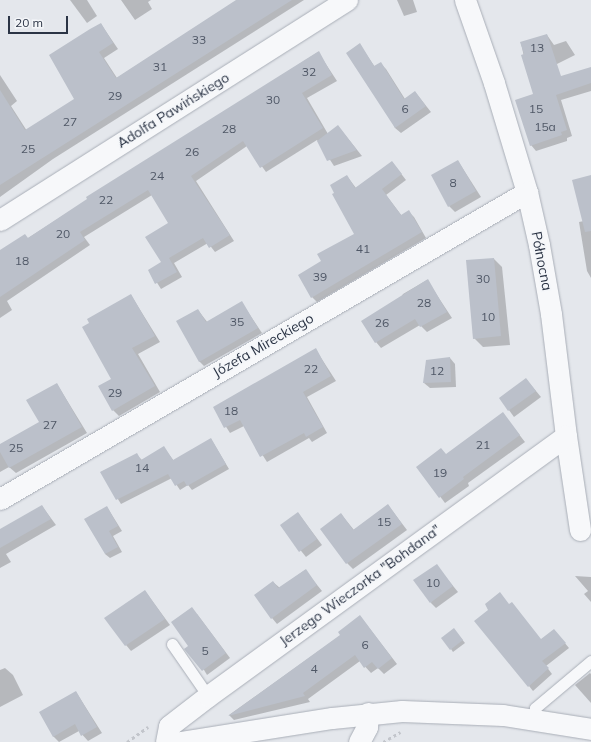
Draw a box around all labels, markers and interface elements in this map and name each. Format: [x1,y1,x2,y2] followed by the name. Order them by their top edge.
[10,8,70,34] scale bar
[15,15,43,30] text: 20 m
[192,33,206,47] house number: 33
[530,41,544,55] house number: 13
[153,60,167,74] house number: 31
[302,65,316,79] house number: 32
[114,69,232,151] street label: Adolfa Pawińskiego
[108,89,122,103] house number: 29
[266,93,280,107] house number: 30
[401,102,409,116] house number: 6
[529,102,543,116] house number: 15
[63,115,77,129] house number: 27
[534,120,556,134] house number: 15a
[222,122,236,136] house number: 28
[21,142,35,156] house number: 25
[185,145,199,159] house number: 26
[150,169,164,183] house number: 24
[449,176,457,190] house number: 8
[99,193,113,207] house number: 22
[56,227,70,241] house number: 20
[528,230,556,292] street label: Północna
[356,242,370,256] house number: 41
[15,254,29,268] house number: 18
[313,270,327,284] house number: 39
[476,272,490,286] house number: 30
[417,296,431,310] house number: 28
[210,309,316,381] street label: Józefa Mireckiego
[481,310,495,324] house number: 10
[230,315,244,329] house number: 35
[375,316,389,330] house number: 26
[304,362,318,376] house number: 22
[430,364,444,378] house number: 12
[108,386,122,400] house number: 29
[224,404,238,418] house number: 18
[43,418,57,432] house number: 27
[476,438,490,452] house number: 21
[9,441,23,455] house number: 25
[135,461,149,475] house number: 14
[433,466,447,480] house number: 19
[377,515,391,529] house number: 15
[276,521,444,649] street label: Jerzego Wieczorka "Bohdana"
[426,576,440,590] house number: 10
[361,638,369,652] house number: 6
[201,644,209,658] house number: 5
[310,662,318,676] house number: 4

